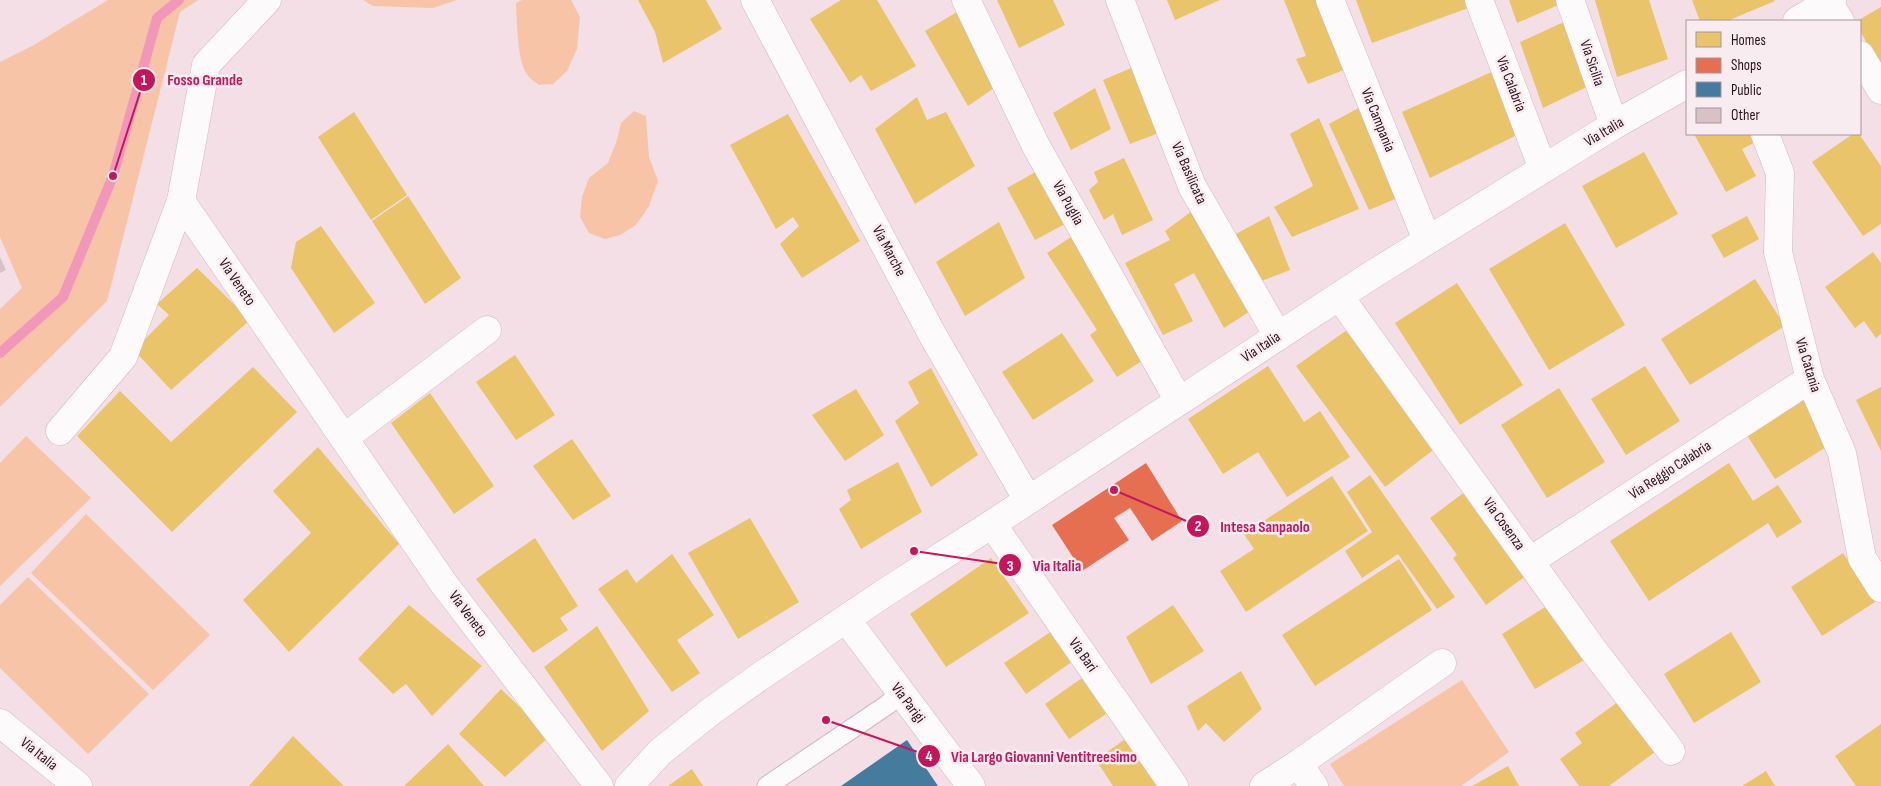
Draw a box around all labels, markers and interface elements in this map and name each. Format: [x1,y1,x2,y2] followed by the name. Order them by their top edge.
[1686,20,1861,135] legend
[1731,31,1766,50] text: Homes
[1575,38,1609,89] street label: Via Sicilia
[1492,53,1530,115] street label: Via Calabria
[1731,56,1762,75] text: Shops
[132,64,252,95] callout: Fosso Grande
[141,71,147,90] text: 1
[167,71,243,90] text: Fosso Grande
[1731,81,1762,100] text: Public
[1357,85,1399,155] street label: Via Campania
[1731,106,1760,125] text: Other
[1581,113,1627,151] street label: Via Italia
[1167,139,1211,207] street label: Via Basilicata
[1048,177,1088,229] street label: Via Puglia
[868,222,910,280] street label: Via Marche
[214,255,260,309] street label: Via Veneto
[1238,327,1284,367] street label: Via Italia
[1791,336,1825,395] street label: Via Catania
[1625,436,1715,504] street label: Via Reggio Calabria
[1479,494,1529,554] street label: Via Cosenza
[1185,510,1320,541] callout: Intesa Sanpaolo
[1195,517,1201,536] text: 2
[1220,518,1310,537] text: Intesa Sanpaolo
[997,550,1091,581] callout: Via Italia
[1007,557,1014,576] text: 3
[1033,557,1081,576] text: Via Italia
[444,587,492,641] street label: Via Veneto
[1065,634,1102,676] street label: Via Bari
[887,679,929,727] street label: Via Parigi
[16,733,62,775] street label: Via Italia
[916,741,1147,772] callout: Via Largo Giovanni Ventitreesimo
[926,747,933,766] text: 4
[951,748,1137,767] text: Via Largo Giovanni Ventitreesimo

